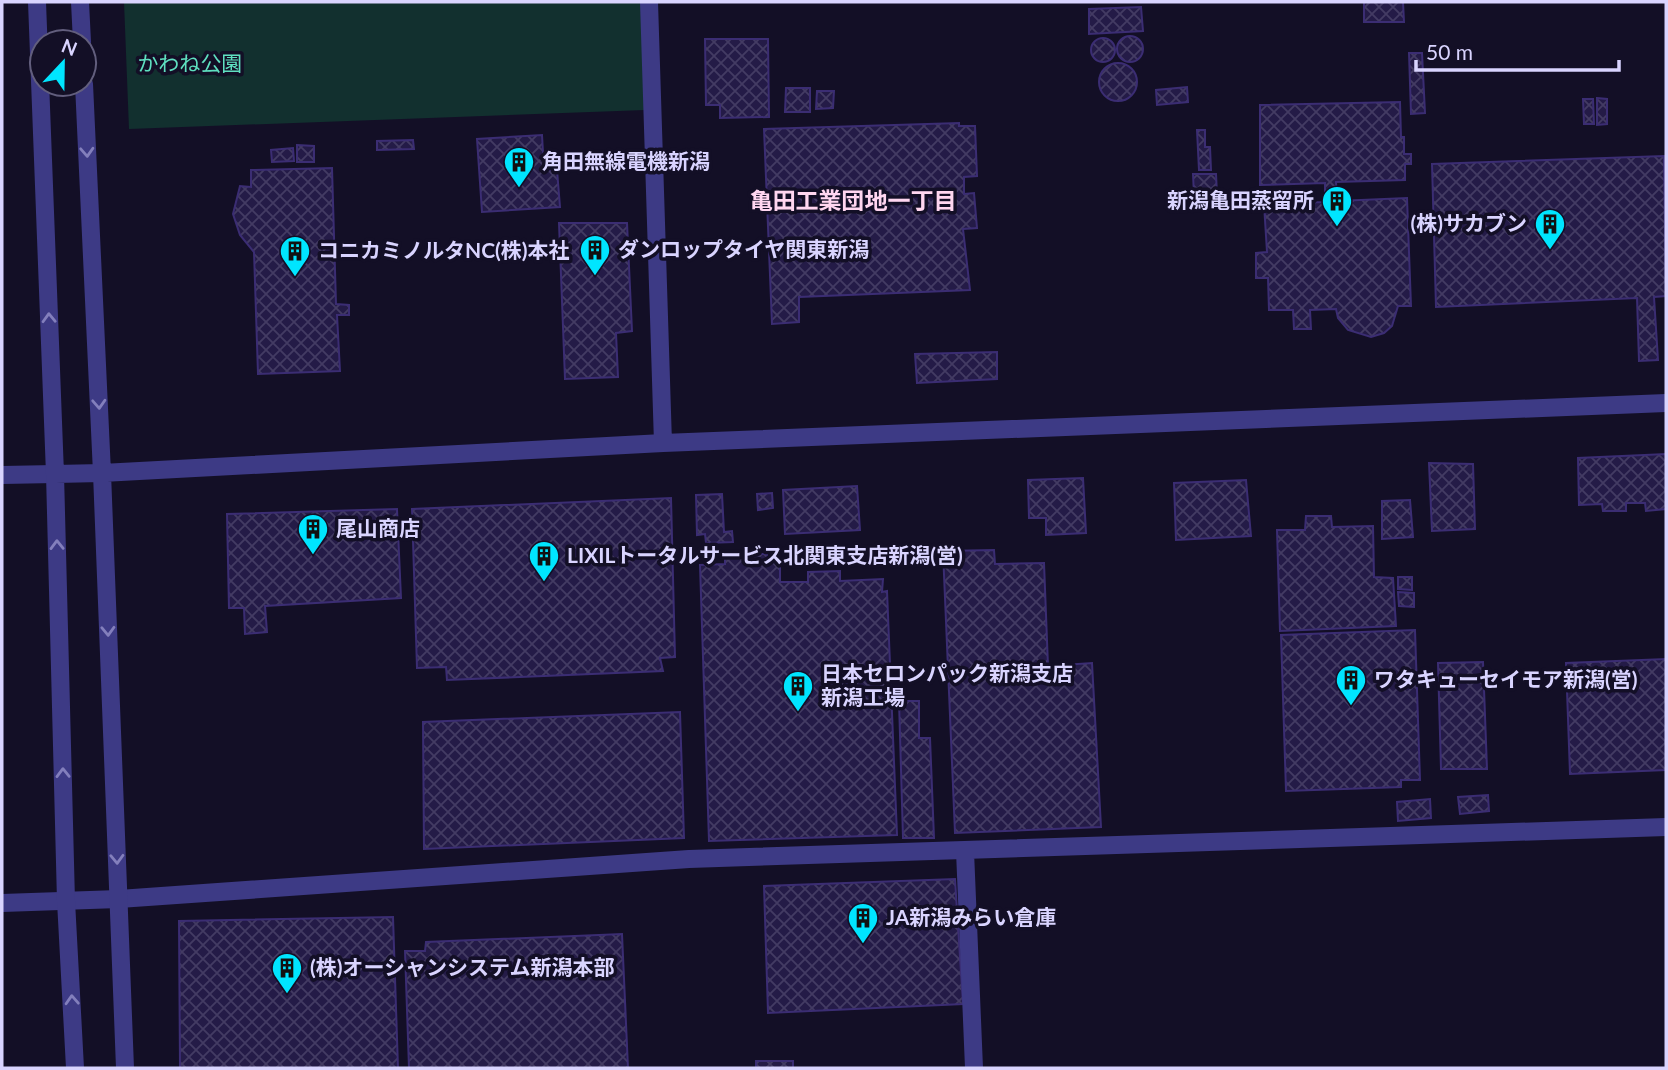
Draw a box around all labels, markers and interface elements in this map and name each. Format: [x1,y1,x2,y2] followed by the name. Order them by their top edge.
[28,28,98,98] north arrow
[1416,28,1619,72] scale bar
[58,33,81,60] text: N
[1426,39,1473,64] text: 50 m
[138,50,243,75] park label: かわね公園
[502,145,536,189] building icon: 角田無線電機新潟
[79,147,94,158] one-way arrow
[542,148,710,173] place label: 角田無線電機新潟
[1320,184,1354,228] building icon: 新潟亀田蒸留所
[750,186,957,214] district label: 亀田工業団地一丁目
[1167,187,1314,212] place label: 新潟亀田蒸留所
[1533,207,1567,251] building icon: (株)サカブン
[1410,210,1527,235] place label: (株)サカブン
[578,233,612,277] building icon: ダンロップタイヤ関東新潟
[278,234,312,278] building icon: コニカミノルタNC(株)本社
[618,236,869,261] place label: ダンロップタイヤ関東新潟
[318,237,570,262] place label: コニカミノルタNC(株)本社
[42,312,57,323] one-way arrow
[91,399,106,410] one-way arrow
[296,512,330,556] building icon: 尾山商店
[336,515,420,540] place label: 尾山商店
[527,539,561,583] building icon: LIXILトータルサービス北関東支店新潟(営)
[49,540,65,550] one-way arrow
[567,542,963,567] place label: LIXILトータルサービス北関東支店新潟(営)
[101,626,116,637] one-way arrow
[821,660,1073,709] place label: 日本セロンパック新潟支店 新潟工場
[1334,663,1368,707] building icon: ワタキューセイモア新潟(営)
[1374,666,1638,691] place label: ワタキューセイモア新潟(営)
[781,669,815,713] building icon: 日本セロンパック新潟支店 新潟工場
[55,767,71,778] one-way arrow
[110,853,125,864] one-way arrow
[846,901,880,945] building icon: JA新潟みらい倉庫
[886,904,1056,929] place label: JA新潟みらい倉庫
[270,951,304,995] building icon: (株)オーシャンシステム新潟本部
[310,954,614,979] place label: (株)オーシャンシステム新潟本部
[64,994,79,1005] one-way arrow

